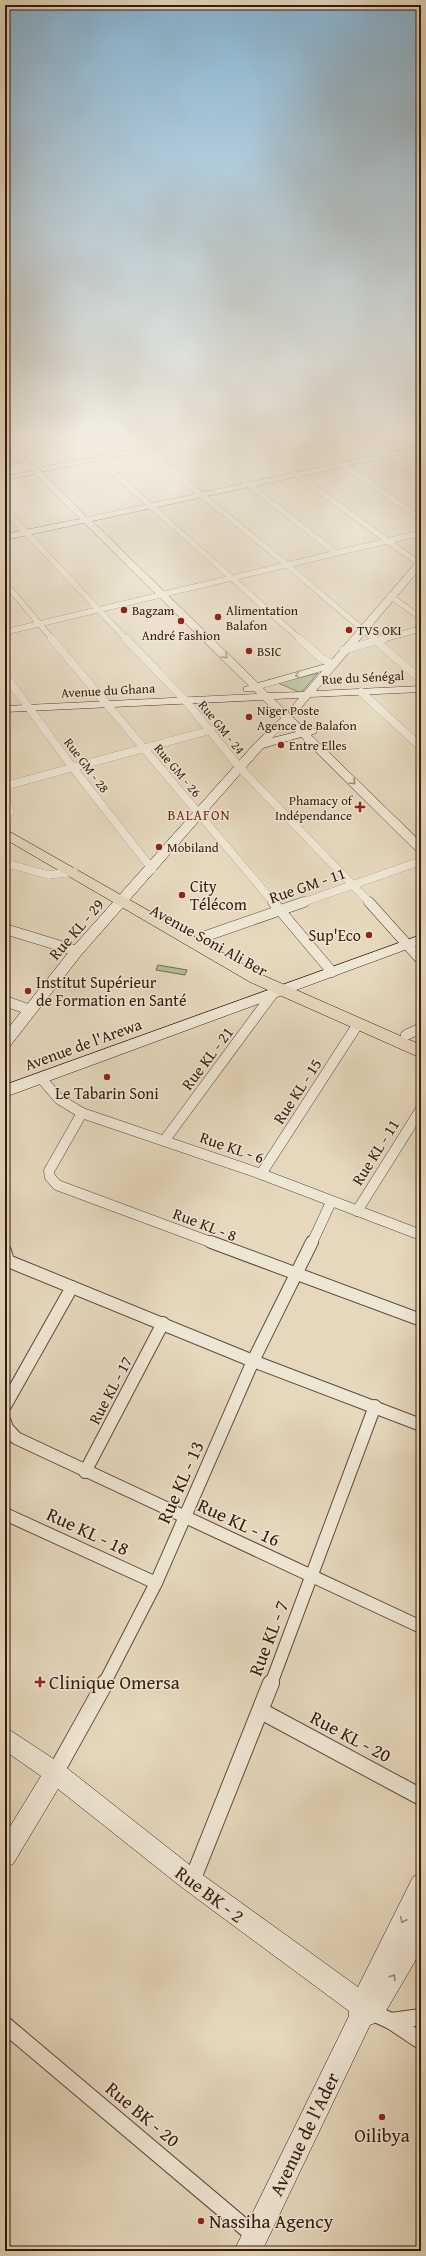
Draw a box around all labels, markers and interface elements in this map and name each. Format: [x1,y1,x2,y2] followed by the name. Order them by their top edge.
[132,601,175,620] place label: Bagzam
[226,601,299,635] place label: Alimentation Balafon
[119,605,129,615] marker: Bagzam
[213,612,223,622] marker: Alimentation Balafon
[176,616,186,626] marker: André Fashion
[357,621,402,640] place label: TVS OKI
[344,625,354,635] marker: TVS OKI
[142,626,221,645] place label: André Fashion
[257,642,282,661] place label: BSIC
[244,646,254,656] marker: BSIC
[220,651,228,659] one-way arrow
[321,666,405,689] street label: Rue du Sénégal
[295,670,302,679] one-way arrow
[60,679,156,702] street label: Avenue du Ghana
[194,696,249,758] street label: Rue GM - 24
[257,701,357,735] place label: Niger Poste Agence de Balafon
[244,712,254,722] marker: Niger Poste Agence de Balafon
[60,734,114,797] street label: Rue GM - 28
[289,736,347,755] place label: Entre Elles
[150,740,206,801] street label: Rue GM - 26
[276,740,286,750] marker: Entre Elles
[348,777,356,785] one-way arrow
[275,791,354,825] place label: Phamacy of Indépendance
[355,802,365,812] marker: Phamacy of Indépendance
[167,805,231,825] district label: BALAFON
[167,838,219,857] place label: Mobiland
[154,842,164,852] marker: Mobiland
[266,861,348,909] street label: Rue GM - 11
[190,874,247,916] place label: City Télécom
[177,890,187,900] marker: City Télécom
[43,893,110,965] street label: Rue KL - 29
[146,898,272,982] street label: Avenue Soni Ali Ber
[308,923,361,947] place label: Sup'Eco
[364,930,374,940] marker: Sup'Eco
[36,970,186,1012] place label: Institut Supérieur de Formation en Santé
[23,986,33,996] marker: Institut Supérieur de Formation en Santé
[21,1012,145,1076] street label: Avenue de l'Arewa
[175,1021,239,1095] street label: Rue KL - 21
[267,1053,327,1129] street label: Rue KL - 15
[102,1072,112,1082] marker: Le Tabarin Soni
[55,1081,159,1105] place label: Le Tabarin Soni
[345,1114,405,1190] street label: Rue KL - 11
[197,1125,268,1169] street label: Rue KL - 6
[170,1201,241,1247] street label: Rue KL - 8
[82,1351,138,1428] street label: Rue KL - 17
[149,1436,211,1528] street label: Rue KL - 13
[193,1491,285,1553] street label: Rue KL - 16
[42,1500,134,1562] street label: Rue KL - 18
[241,1596,295,1680] street label: Rue KL - 7
[49,1668,180,1696] place label: Clinique Omersa
[34,1676,46,1688] marker: Clinique Omersa
[306,1703,396,1769] street label: Rue KL - 20
[169,1859,251,1929] street label: Rue BK - 2
[400,1916,408,1923] one-way arrow
[388,1974,396,1981] one-way arrow
[262,2067,346,2201] street label: Avenue de l'Ader
[100,2075,186,2153] street label: Rue BK - 20
[377,2112,387,2122] marker: Oilibya
[354,2121,410,2149] place label: Oilibya
[209,2207,334,2235] place label: Nassiha Agency
[196,2216,206,2226] marker: Nassiha Agency

